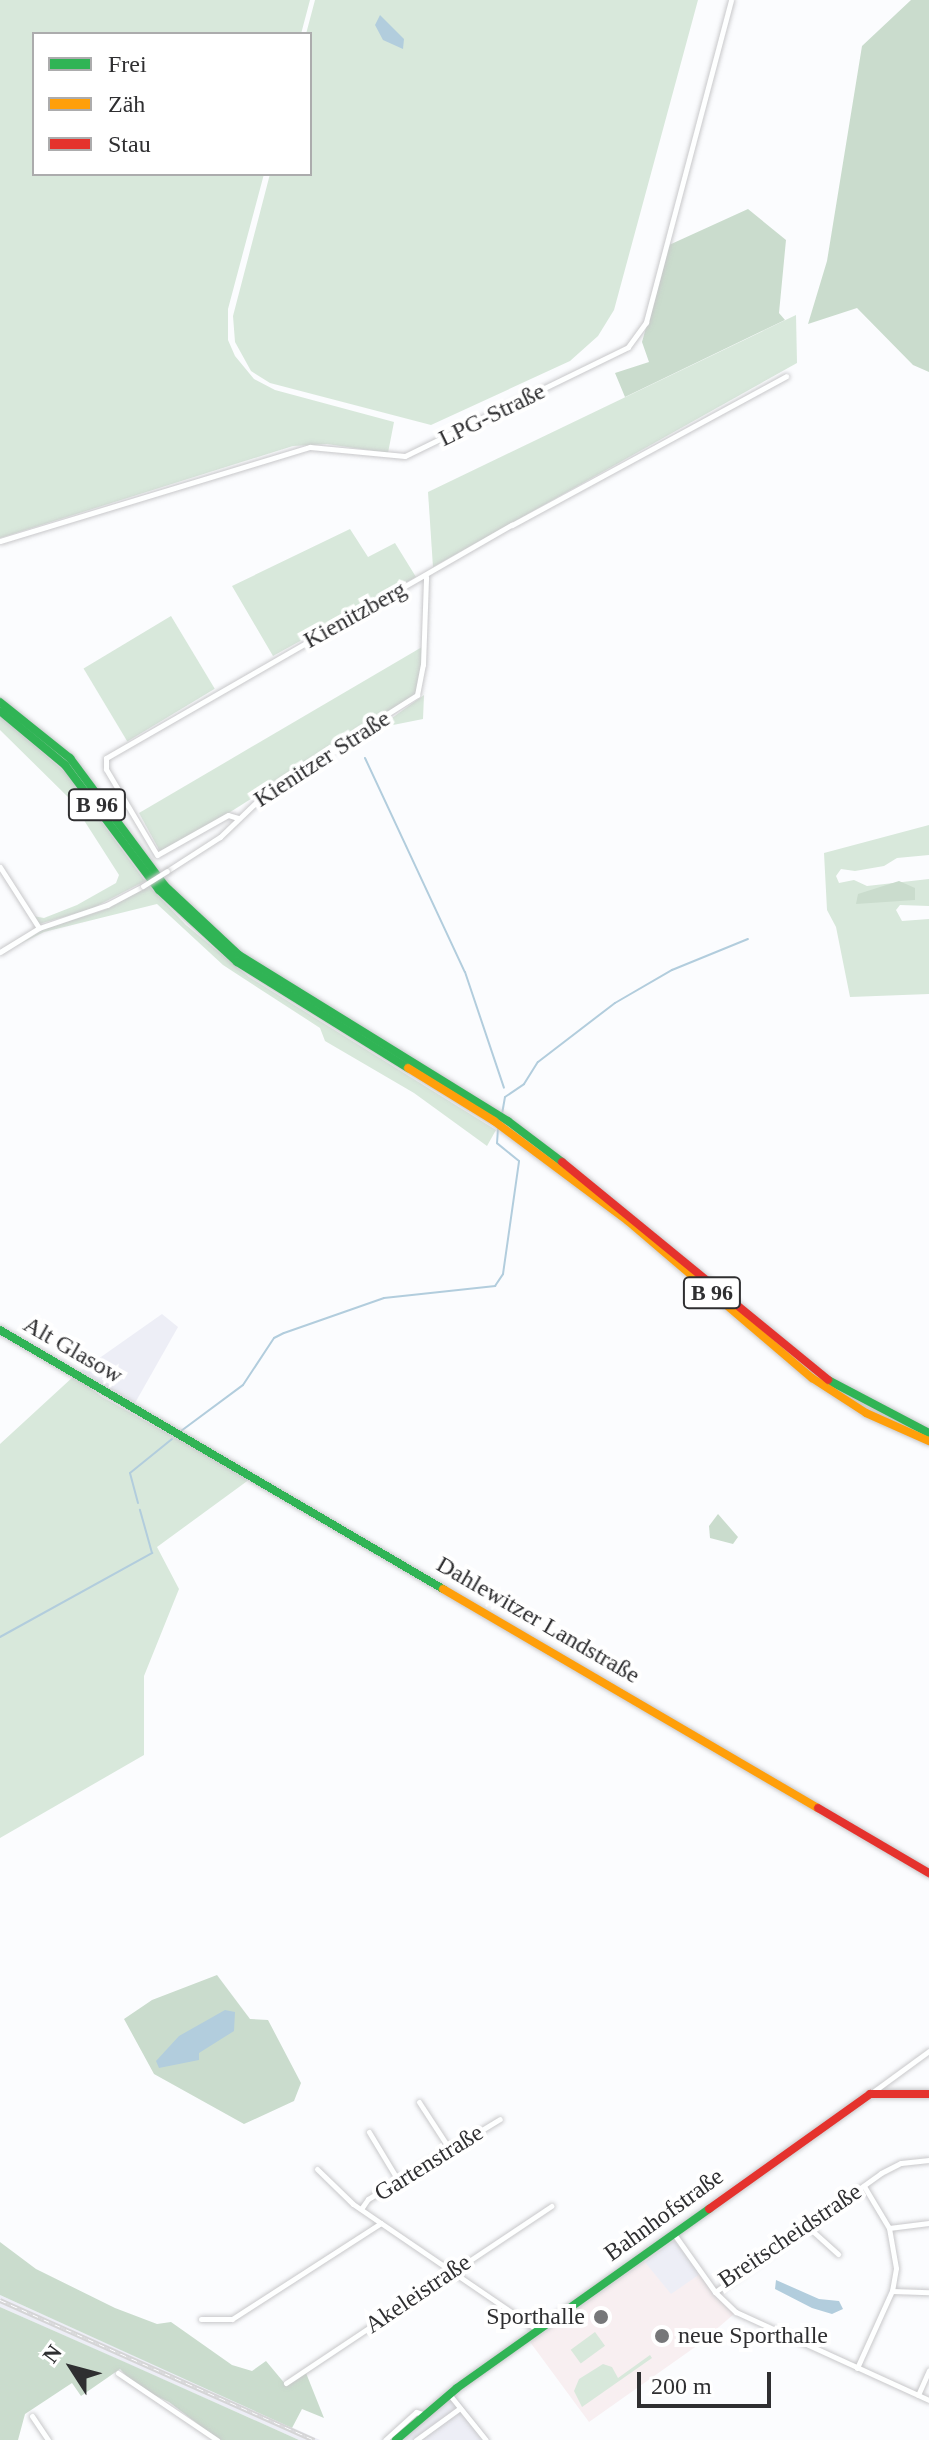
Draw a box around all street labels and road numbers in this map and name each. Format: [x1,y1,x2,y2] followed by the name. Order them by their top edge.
[434,377,550,453] street label: LPG-Straße
[299,575,411,655] street label: Kienitzberg
[248,704,396,814] street label: Kienitzer Straße
[67,787,127,823] road number: B 96
[682,1275,742,1311] road number: B 96
[18,1310,128,1390] street label: Alt Glasow
[431,1550,645,1690] street label: Dahlewitzer Landstraße
[369,2118,489,2208] street label: Gartenstraße
[599,2162,729,2268] street label: Bahnhofstraße
[713,2177,867,2295] street label: Breitscheidstraße
[360,2248,476,2340] street label: Akeleistraße

